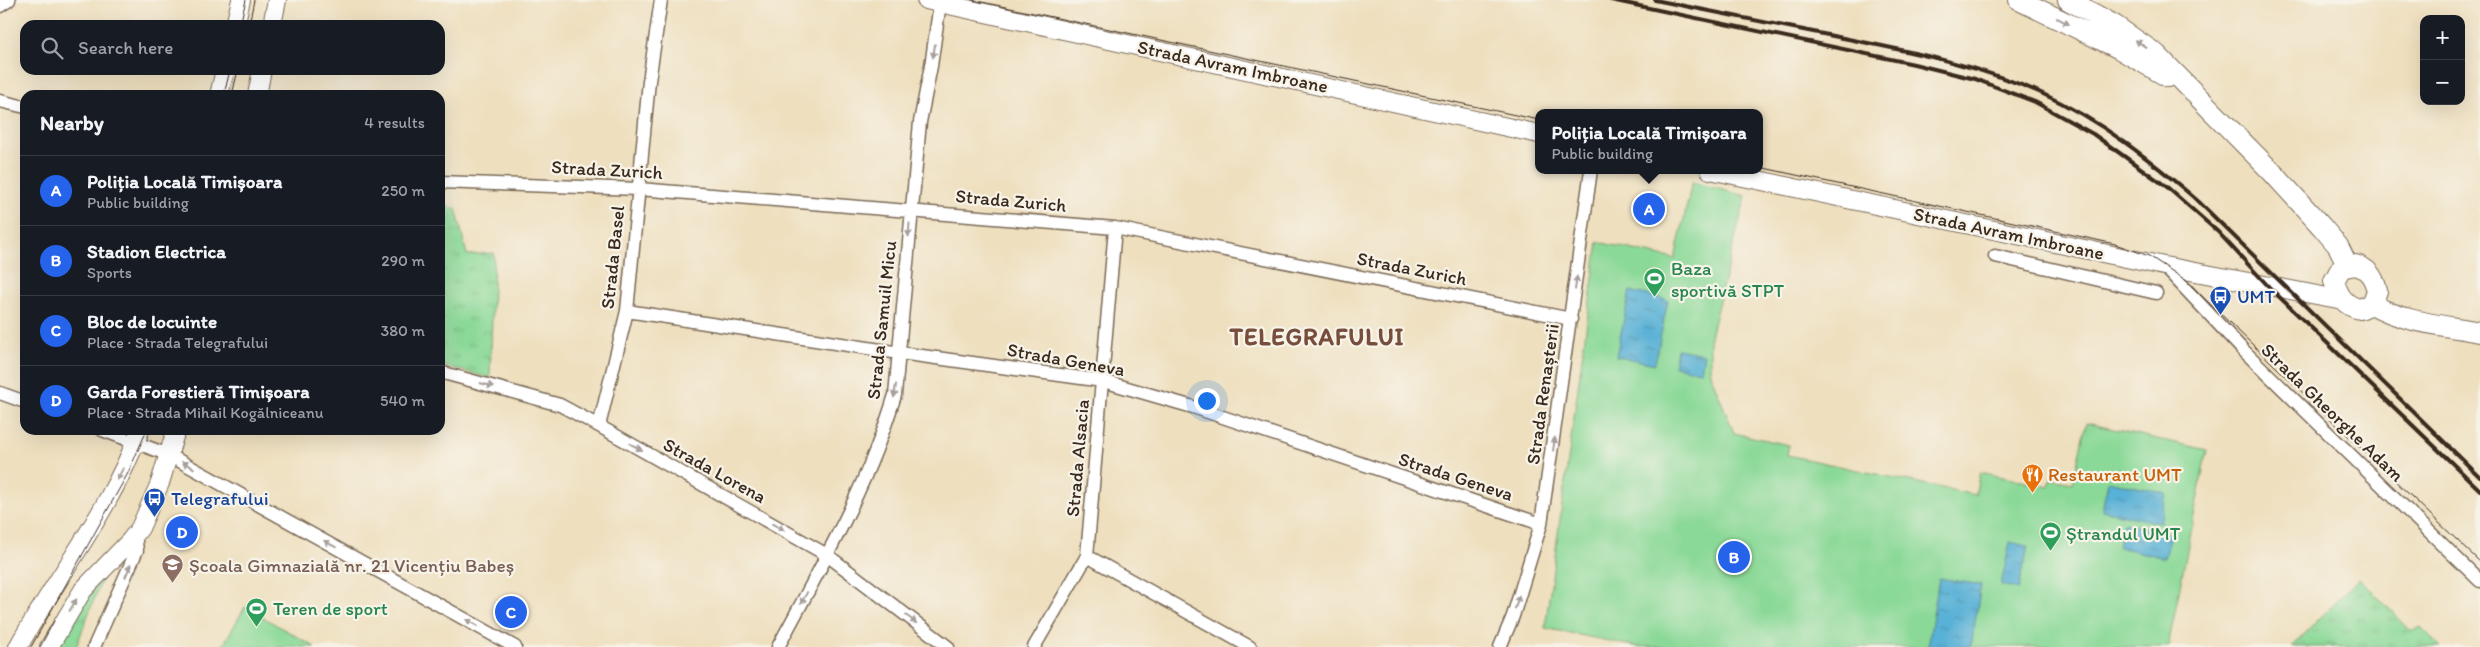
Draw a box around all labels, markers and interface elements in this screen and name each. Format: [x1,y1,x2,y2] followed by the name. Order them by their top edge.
[2420,15,2465,105] map controls
[2420,15,2465,60] button: +
[2056,17,2070,25] one-way arrow
[20,20,445,75] search box
[38,34,66,62] icon: search
[1136,35,1330,98] street label: Strada Avram Imbroane
[78,36,173,59] text: Search here
[2134,39,2148,49] one-way arrow
[929,44,937,60] one-way arrow
[2420,60,2465,105] button: −
[1535,109,1763,174] popup
[40,110,104,135] text: Nearby
[364,113,425,132] text: 4 results
[1551,121,1747,144] text: Poliția Locală Timișoara
[1551,144,1653,163] text: Public building
[551,155,663,184] street label: Strada Zurich
[87,170,282,193] text: Poliția Locală Timișoara
[51,181,61,200] text: A
[381,181,425,200] text: 250 m
[954,184,1067,217] street label: Strada Zurich
[1633,190,1665,228] pin: A
[87,193,189,212] text: Public building
[1912,202,2106,265] street label: Strada Avram Imbroane
[596,204,629,310] street label: Strada Basel
[905,222,913,238] one-way arrow
[862,239,901,401] street label: Strada Samuil Micu
[87,240,226,263] text: Stadion Electrica
[1355,247,1469,290] street label: Strada Zurich
[51,251,61,270] text: B
[381,251,425,270] text: 290 m
[1671,257,1785,302] place label: Baza sportivă STPT
[87,263,132,282] text: Sports
[1643,267,1667,298] sports icon: Baza sportivă STPT
[1572,274,1580,290] one-way arrow
[2209,284,2233,315] bus stop icon: UMT
[2237,285,2276,308] place label: UMT
[87,310,217,333] text: Bloc de locuinte
[51,321,61,340] text: C
[381,321,425,340] text: 380 m
[1228,322,1405,351] district label: TELEGRAFULUI
[1521,322,1564,466] street label: Strada Renașterii
[87,333,268,352] text: Place · Strada Telegrafului
[1005,338,1127,381] street label: Strada Geneva
[2256,338,2409,487] street label: Strada Gheorghe Adam
[87,380,310,403] text: Garda Forestieră Timișoara
[480,382,495,390] one-way arrow
[891,384,899,400] one-way arrow
[1194,388,1220,414] your location
[51,391,61,410] text: D
[380,391,425,410] text: 540 m
[1061,398,1094,518] street label: Strada Alsacia
[87,403,324,422] text: Place · Strada Mihail Kogălniceanu
[659,433,770,508] street label: Strada Lorena
[1550,435,1558,451] one-way arrow
[629,443,644,451] one-way arrow
[1396,447,1516,506] street label: Strada Geneva
[181,461,195,470] one-way arrow
[2020,462,2044,493] restaurant icon: Restaurant UMT
[2048,463,2182,486] place label: Restaurant UMT
[116,467,124,482] one-way arrow
[143,486,167,517] bus stop icon: Telegrafului
[171,487,269,510] place label: Telegrafului
[166,513,198,551] pin: D
[2038,521,2062,552] sports icon: Ștrandul UMT
[2066,522,2181,545] place label: Ștrandul UMT
[770,523,785,531] one-way arrow
[1718,538,1750,576] pin: B
[323,540,338,548] one-way arrow
[161,553,185,584] school or university icon: Școala Gimnazială nr. 21 Vicențiu Babeș
[189,554,514,577] place label: Școala Gimnazială nr. 21 Vicențiu Babeș
[124,564,132,578] one-way arrow
[800,590,808,605] one-way arrow
[495,593,527,631] pin: C
[1514,594,1522,609] one-way arrow
[245,596,269,627] sports icon: Teren de sport
[273,597,388,620] place label: Teren de sport
[69,598,78,611] one-way arrow
[904,613,917,624] one-way arrow
[466,618,479,627] one-way arrow

